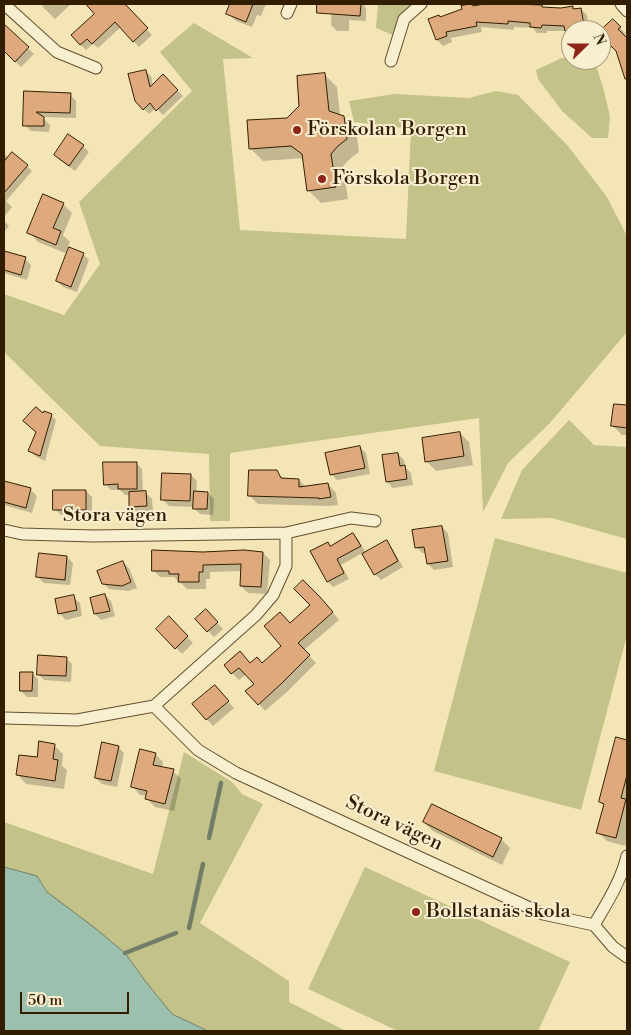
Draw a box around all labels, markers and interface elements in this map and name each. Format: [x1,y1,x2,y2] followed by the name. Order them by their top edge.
[561,20,611,70] north arrow
[589,31,609,48] text: N
[307,118,467,142] place label: Förskolan Borgen
[291,124,303,136] marker: Förskolan Borgen
[332,167,480,191] place label: Förskola Borgen
[316,173,328,185] marker: Förskola Borgen
[63,504,167,528] street label: Stora vägen
[342,791,446,857] street label: Stora vägen
[426,900,571,924] place label: Bollstanäs skola
[410,906,422,918] marker: Bollstanäs skola
[22,982,131,1014] scale bar
[28,991,62,1010] text: 50 m

